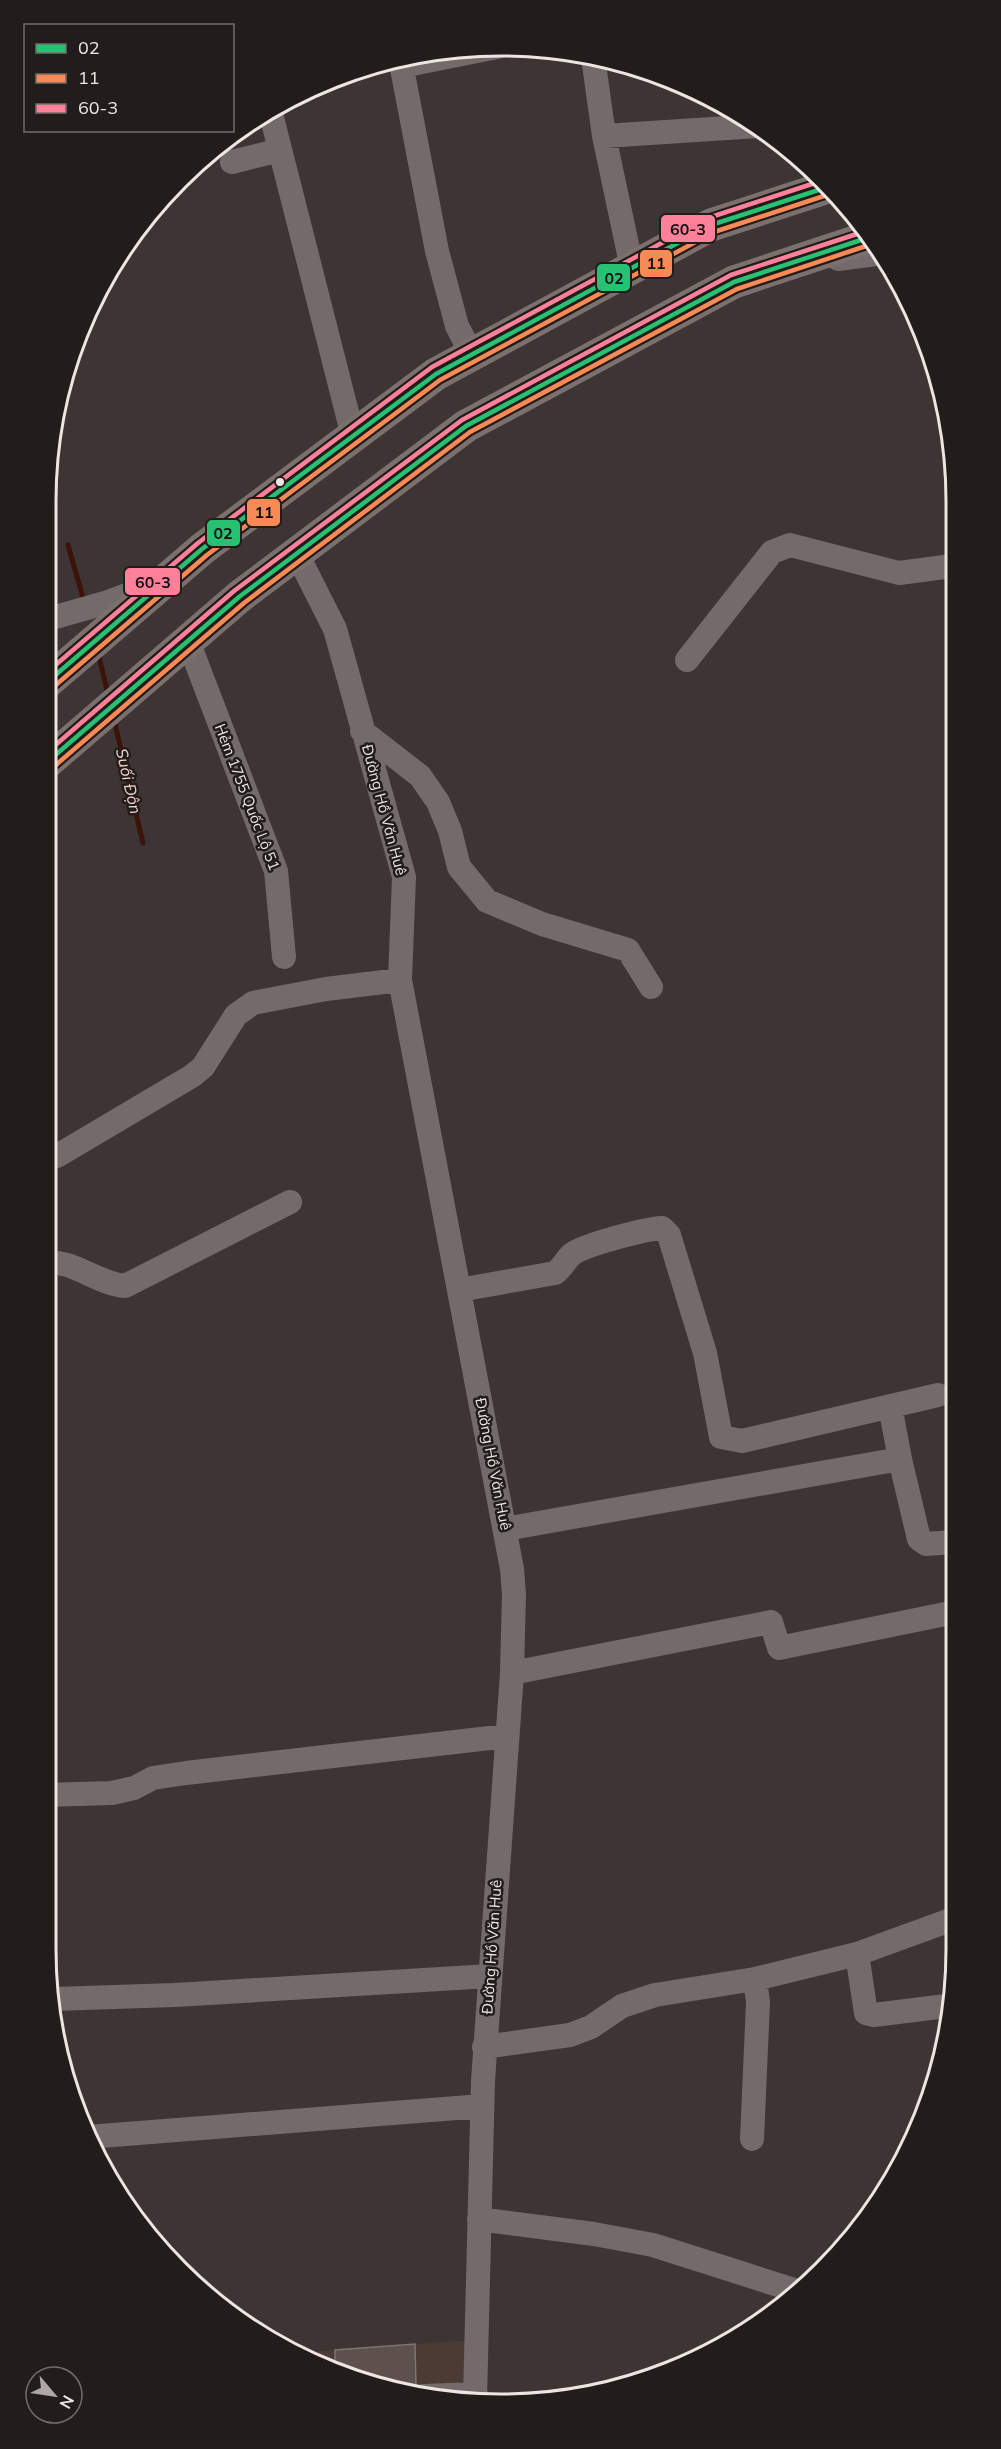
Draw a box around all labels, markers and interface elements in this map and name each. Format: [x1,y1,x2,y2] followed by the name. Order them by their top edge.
[24,24,234,132] legend
[78,36,100,59] text: 02
[78,66,100,89] text: 11
[78,96,118,119] text: 60-3
[660,214,716,243] line badge: 60-3
[670,219,706,239] text: 60-3
[639,249,673,278] line badge: 11
[646,253,666,273] text: 11
[596,263,631,292] line badge: 02
[604,268,624,288] text: 02
[274,476,286,488] unlabelled marker
[246,498,281,527] line badge: 11
[254,502,274,522] text: 11
[206,519,241,547] line badge: 02
[213,523,233,543] text: 02
[124,567,181,596] line badge: 60-3
[135,572,171,592] text: 60-3
[211,721,284,873] street label: Hẻm 1755 Quốc Lộ 51
[358,742,411,877] street label: Đường Hồ Văn Huê
[112,746,146,816] water label: Suối Độn
[471,1396,516,1532] street label: Đường Hồ Văn Huê
[477,1879,506,2015] street label: Đường Hồ Văn Huê
[24,2365,84,2425] north arrow
[55,2392,79,2412] text: N

